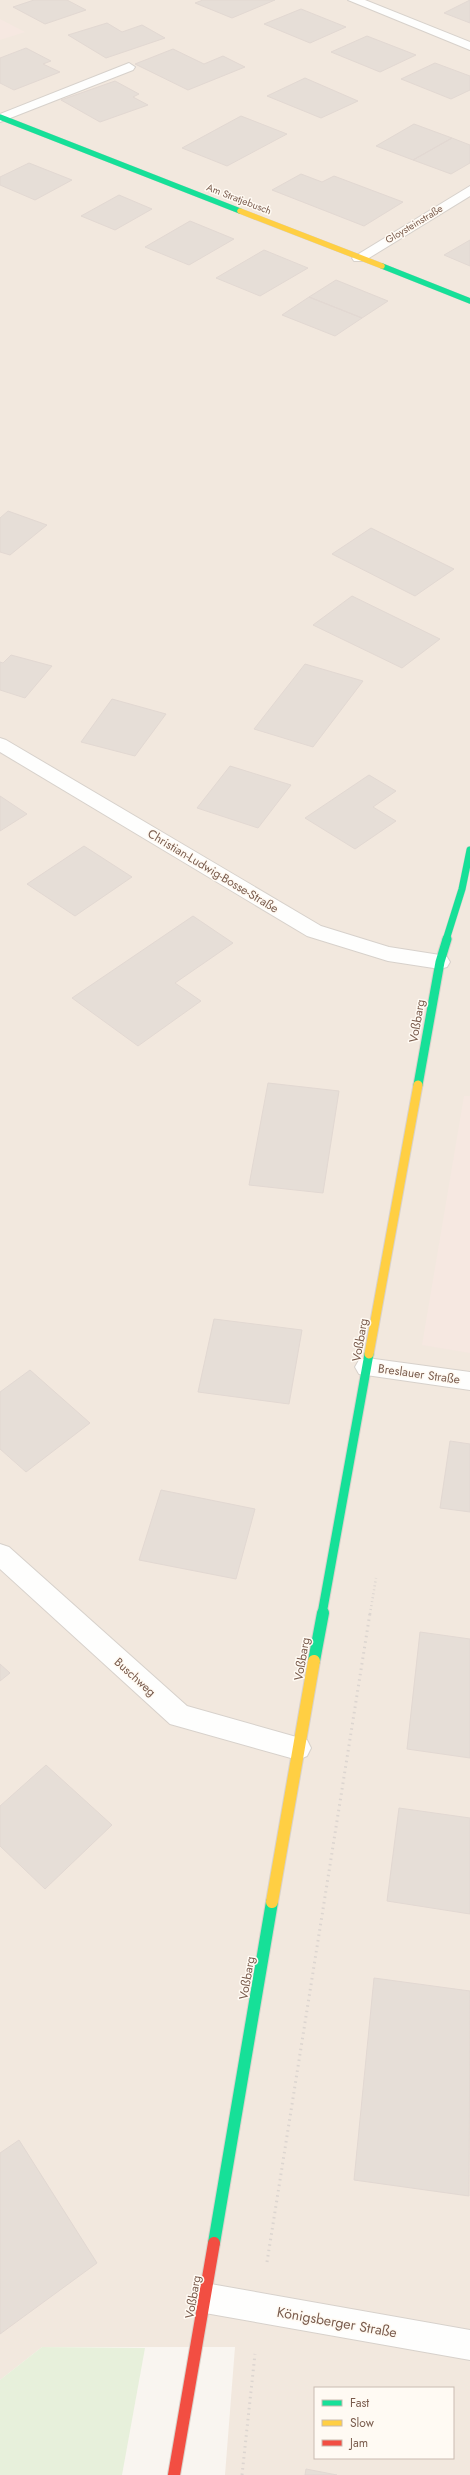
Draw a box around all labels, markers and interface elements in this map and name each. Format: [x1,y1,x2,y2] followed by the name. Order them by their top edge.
[204,180,274,218] street label: Am Stratjebusch
[382,201,446,247] street label: Gloysteinstraße
[144,825,282,917] street label: Christian-Ludwig-Bosse-Straße
[404,998,430,1044] street label: Voßbarg
[347,1317,373,1363] street label: Voßbarg
[377,1359,461,1389] street label: Breslauer Straße
[289,1636,315,1682] street label: Voßbarg
[110,1653,160,1701] street label: Buschweg
[234,1955,260,2001] street label: Voßbarg
[180,2274,206,2320] street label: Voßbarg
[275,2302,399,2342] street label: Königsberger Straße
[314,2387,454,2459] legend
[350,2394,369,2412] text: Fast
[350,2414,375,2432] text: Slow
[348,2434,368,2452] text: Jam

